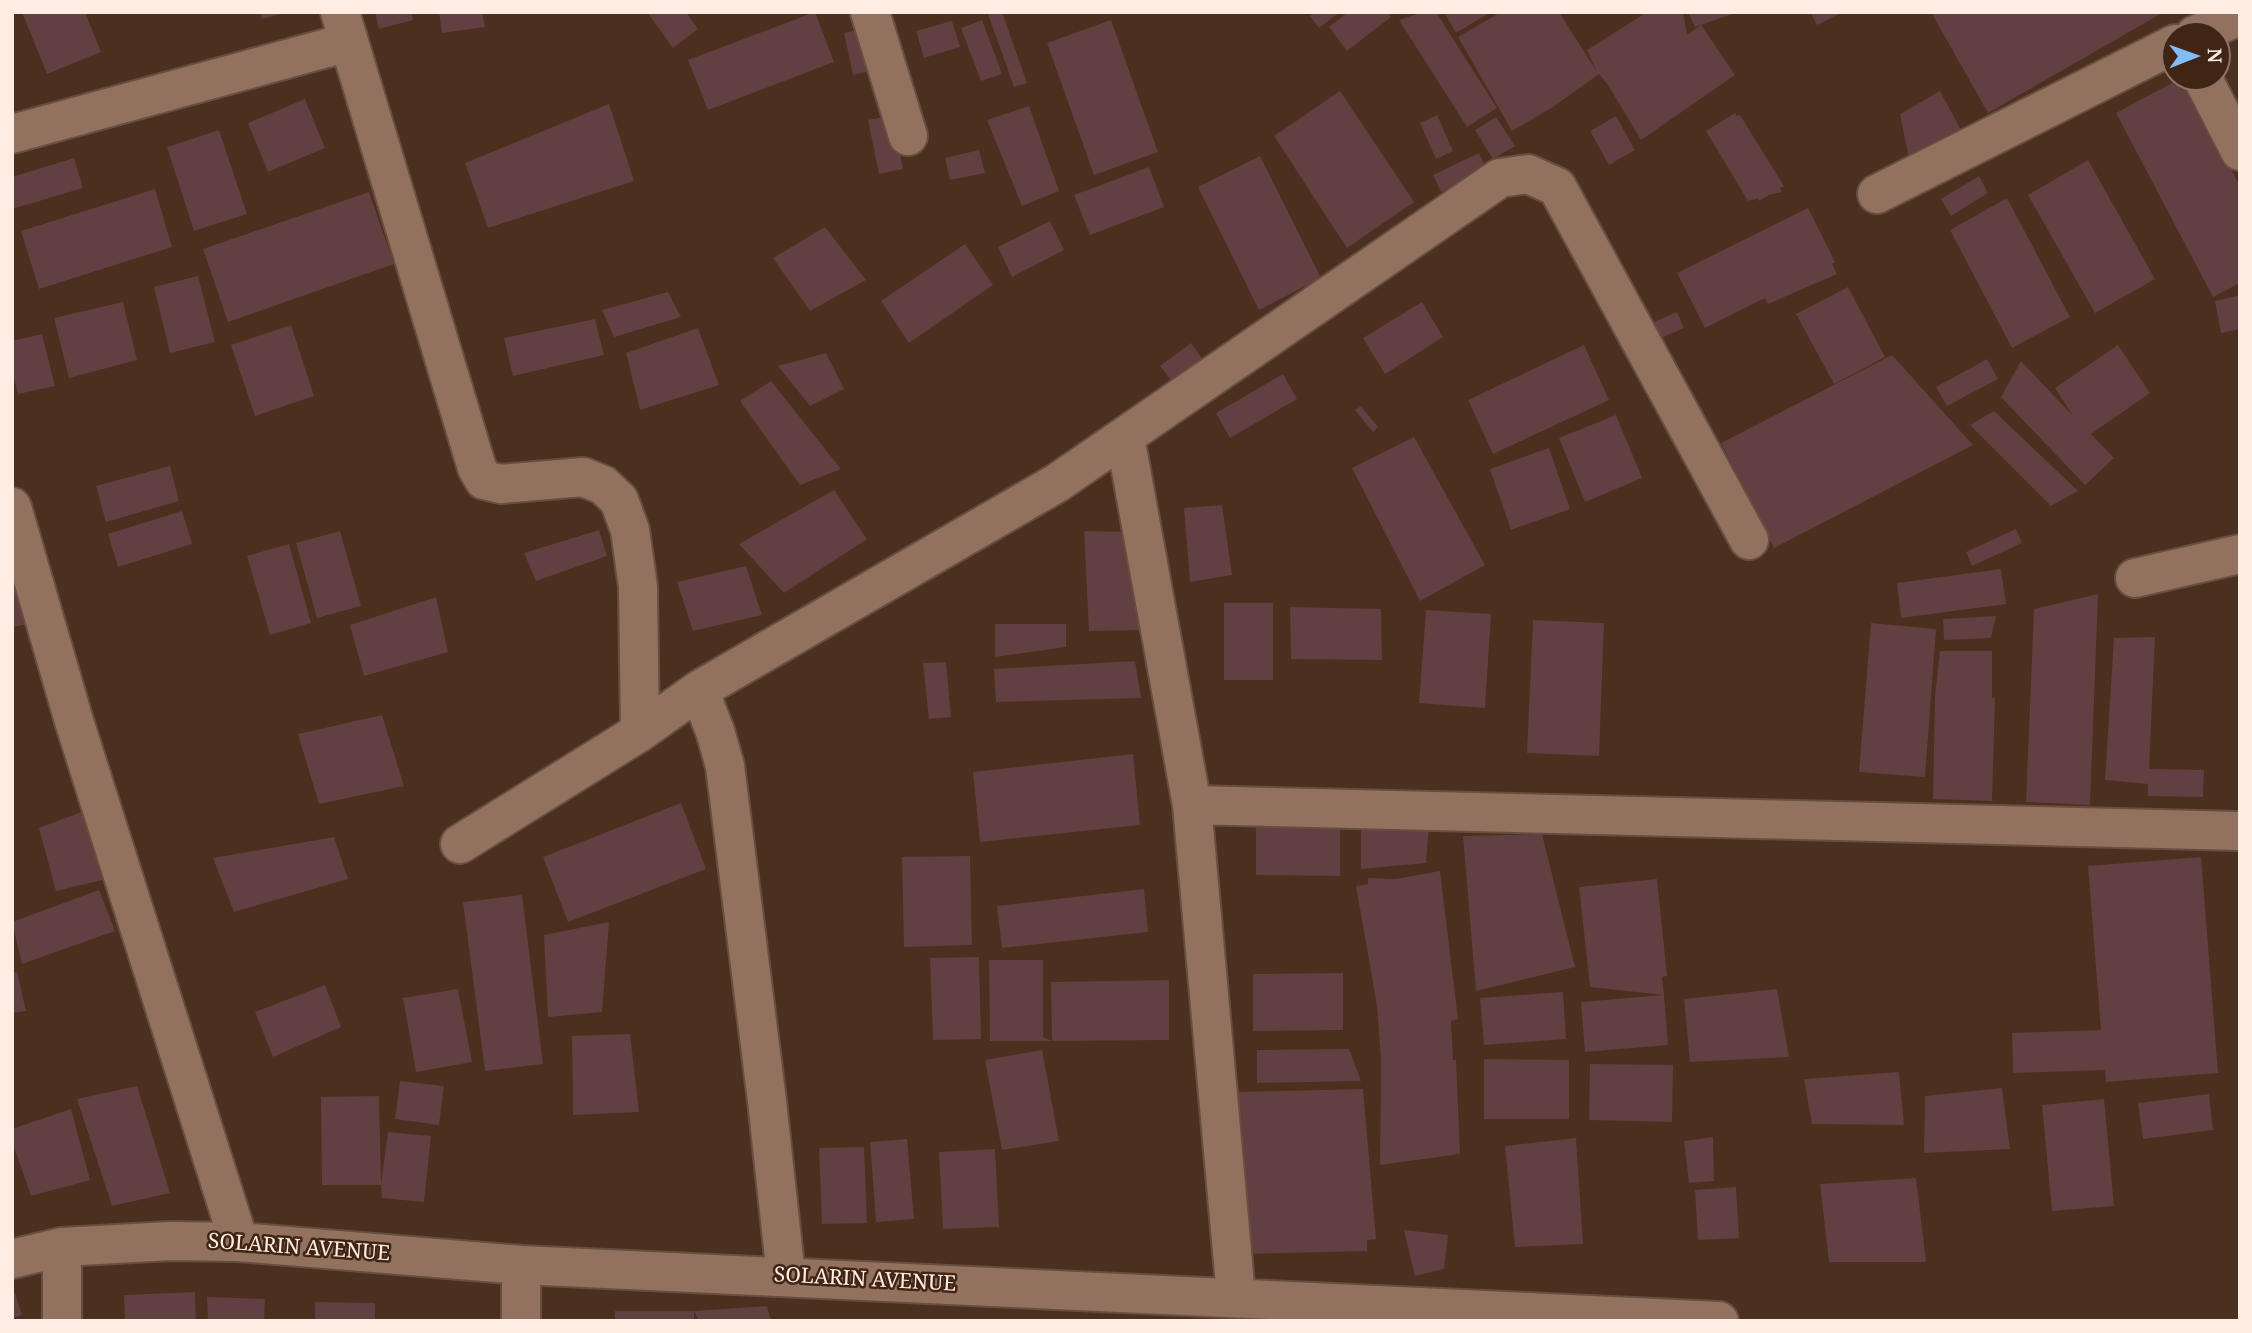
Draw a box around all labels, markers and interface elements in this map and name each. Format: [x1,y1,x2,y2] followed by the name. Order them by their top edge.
[2161,21,2231,91] north arrow
[2202,48,2228,63] text: N
[207,1229,391,1267] street label: SOLARIN AVENUE
[773,1263,957,1297] street label: SOLARIN AVENUE

